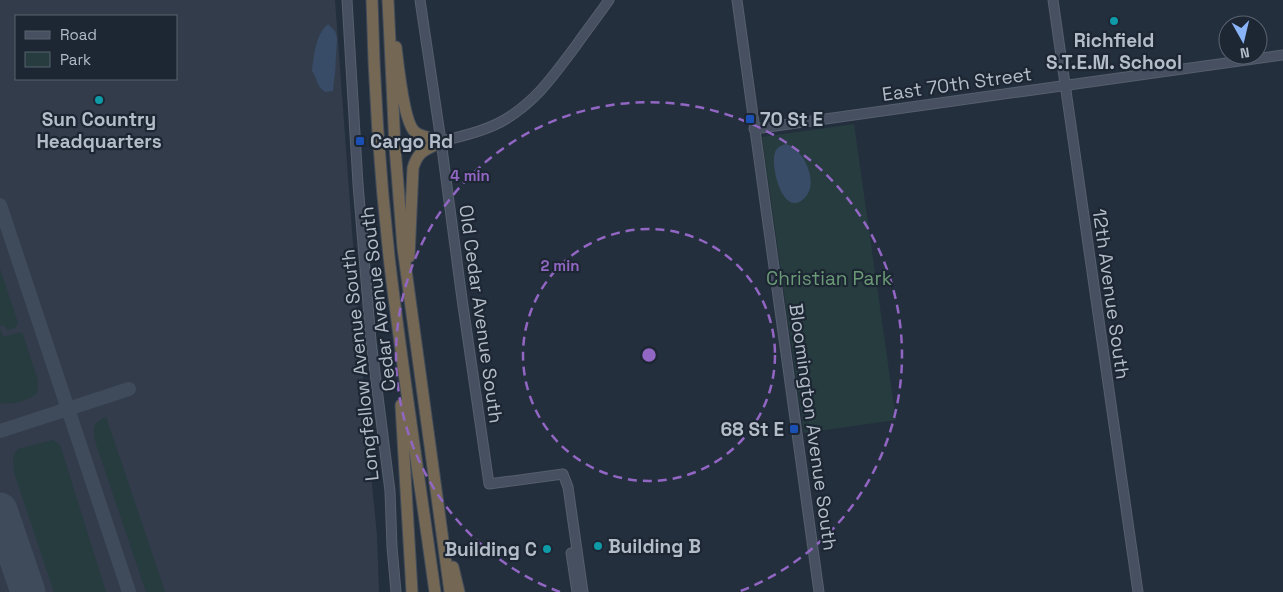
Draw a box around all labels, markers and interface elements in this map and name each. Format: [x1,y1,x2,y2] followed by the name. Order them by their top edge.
[15,15,178,80] legend
[1108,15,1120,27] marker: Richfield S.T.E.M. School
[1218,15,1268,65] north arrow
[60,25,97,44] text: Road
[1046,28,1182,75] place label: Richfield S.T.E.M. School
[1239,43,1251,62] text: N
[60,50,91,69] text: Park
[880,61,1034,107] street label: East 70th Street
[93,94,105,106] marker: Sun Country Headquarters
[36,107,162,154] place label: Sun Country Headquarters
[760,107,823,132] place label: 70 St E
[744,113,756,125] marker: 70 St E
[370,129,453,154] place label: Cargo Rd
[354,135,366,147] marker: Cargo Rd
[450,166,490,185] text: 4 min
[453,203,509,425] street label: Old Cedar Avenue South
[354,205,402,393] street label: Cedar Avenue South
[1087,207,1135,381] street label: 12th Avenue South
[335,248,385,482] street label: Longfellow Avenue South
[541,256,579,275] text: 2 min
[766,266,892,291] park label: Christian Park
[783,302,843,552] street label: Bloomington Avenue South
[640,346,658,364] centre of rings
[721,417,784,442] place label: 68 St E
[788,423,800,435] marker: 68 St E
[608,534,701,559] place label: Building B
[445,537,537,562] place label: Building C
[592,540,604,552] marker: Building B
[541,543,553,555] marker: Building C

